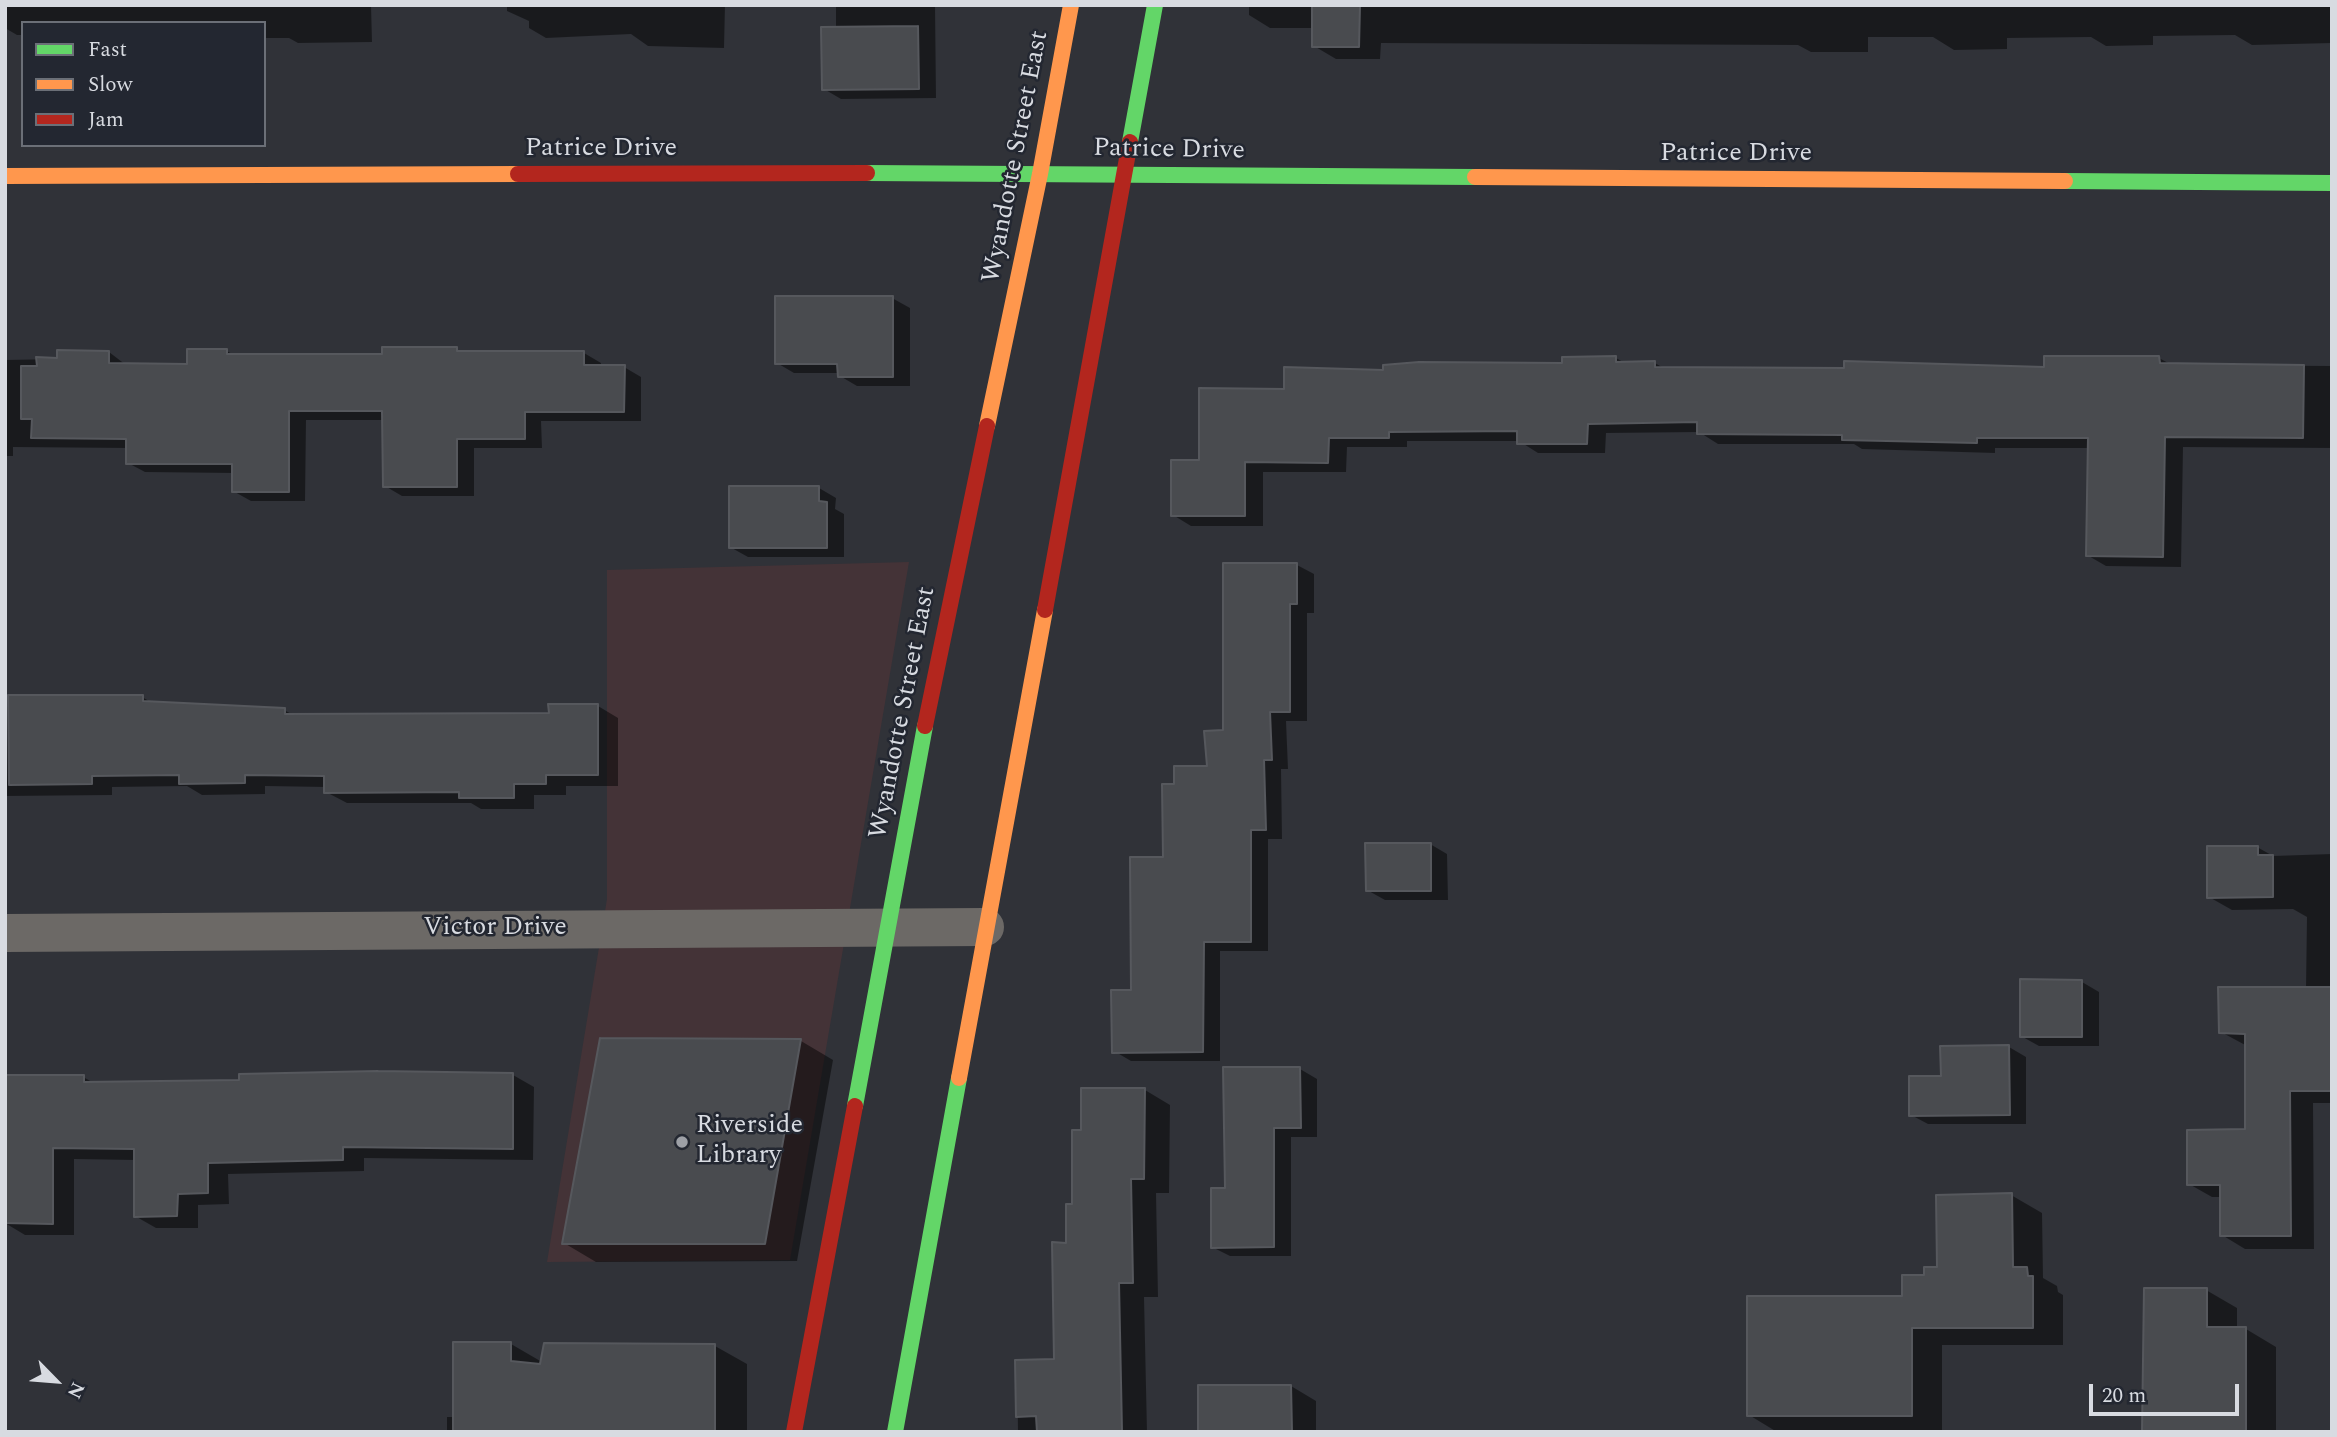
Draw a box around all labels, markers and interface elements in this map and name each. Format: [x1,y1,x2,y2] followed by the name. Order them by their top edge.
[21,21,266,147] legend
[977,28,1057,286] street label: Wyandotte Street East
[88,34,127,66] text: Fast
[88,69,132,101] text: Slow
[88,104,124,136] text: Jam
[525,134,677,166] street label: Patrice Drive
[1093,134,1245,168] street label: Patrice Drive
[1660,139,1812,171] street label: Patrice Drive
[864,584,944,842] street label: Wyandotte Street East
[423,913,567,945] street label: Victor Drive
[696,1111,803,1172] place label: Riverside Library
[674,1134,690,1150] marker: Riverside Library
[21,1346,91,1416] north arrow
[2092,1370,2242,1414] scale bar
[59,1377,92,1403] text: N
[2102,1380,2146,1412] text: 20 m

